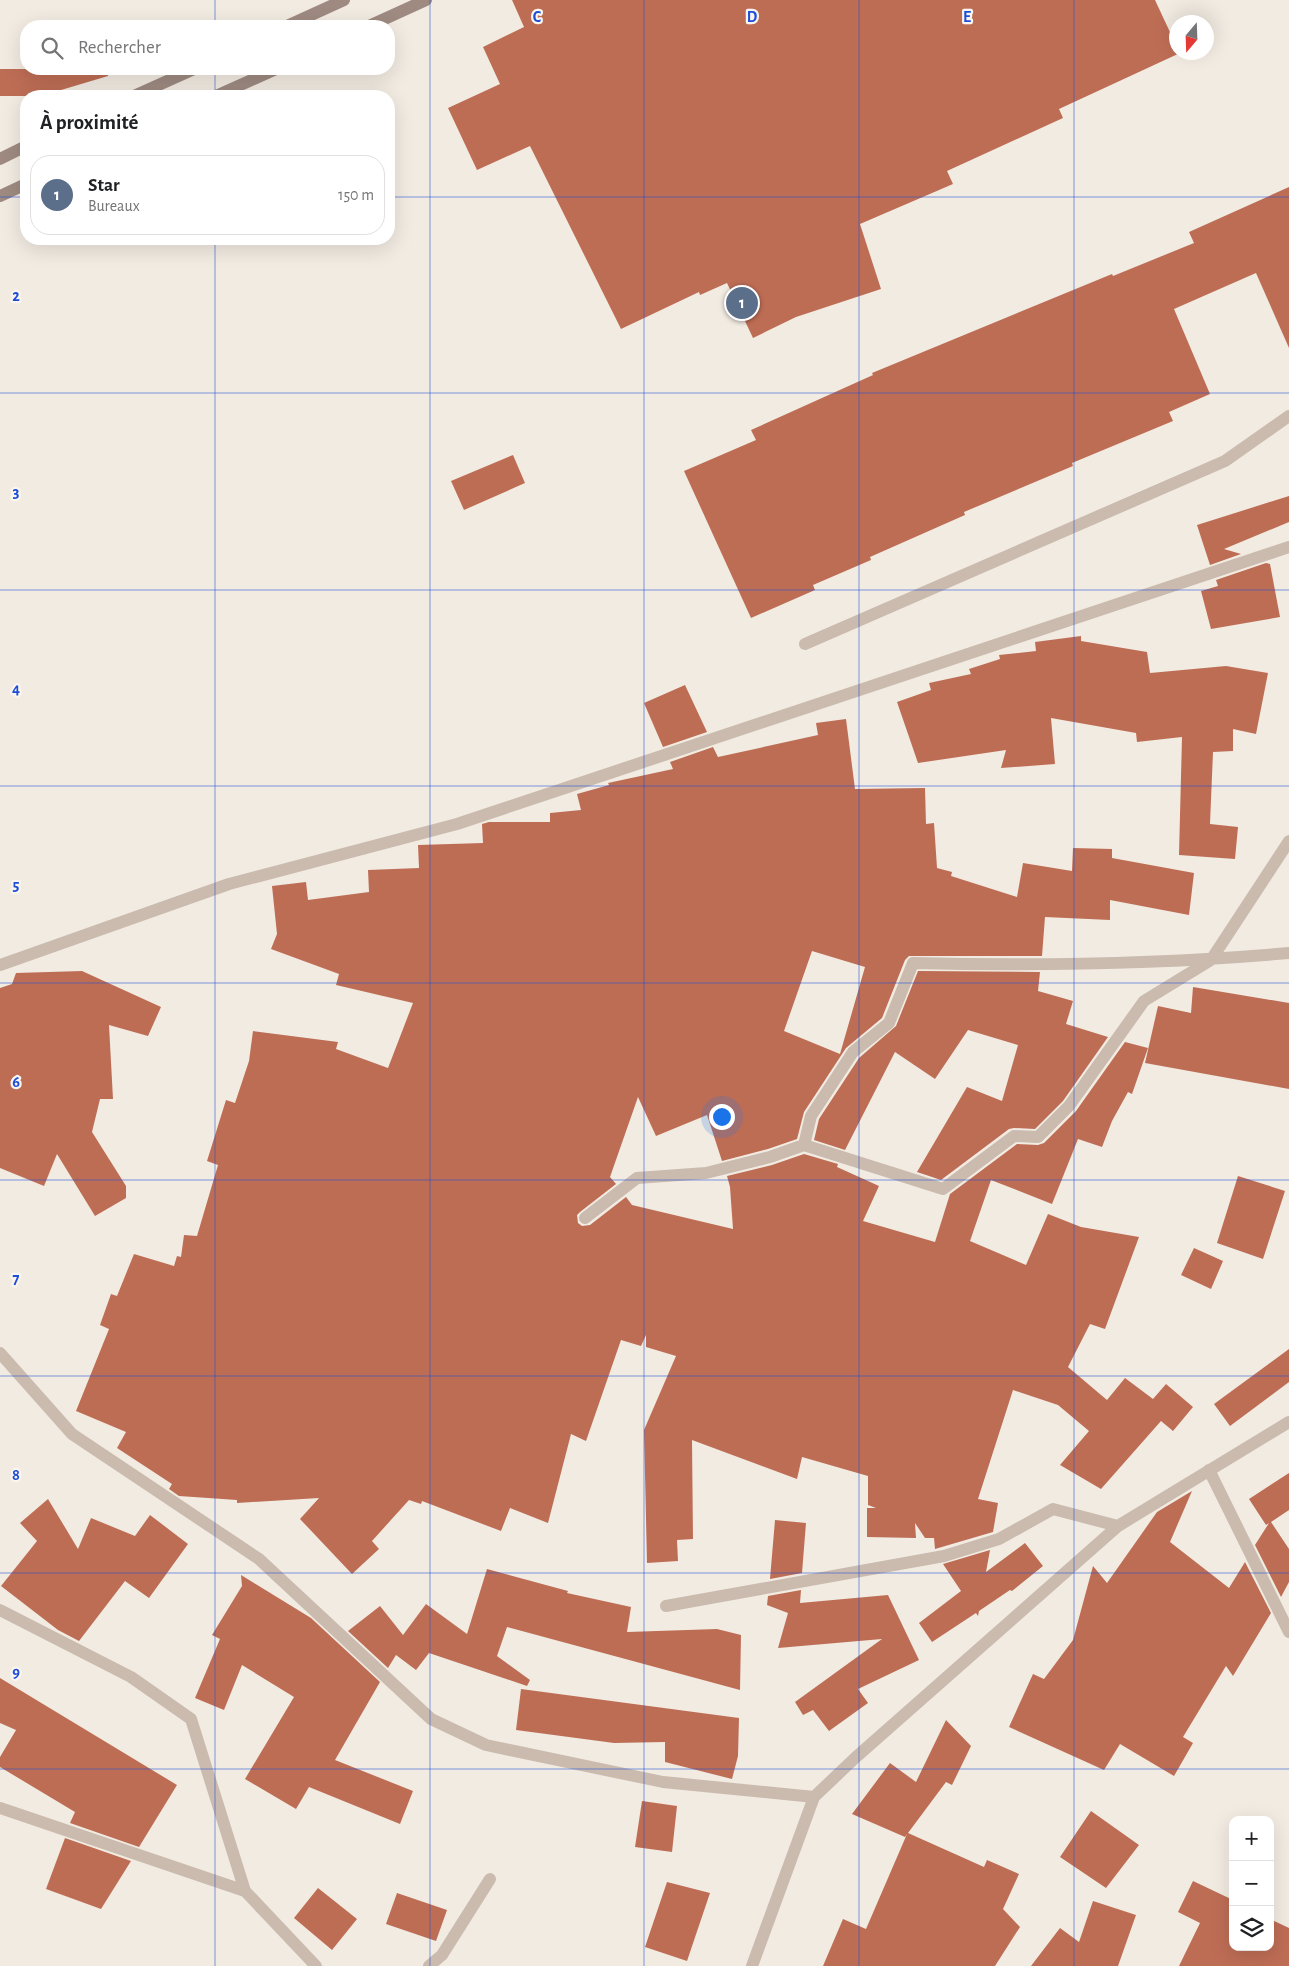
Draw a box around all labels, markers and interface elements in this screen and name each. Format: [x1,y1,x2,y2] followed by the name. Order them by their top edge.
[533,9,542,25] text: C
[747,9,758,25] text: D
[963,9,971,25] text: E
[1169,15,1214,60] north arrow
[20,20,395,75] search box
[38,34,66,62] icon: search
[78,38,161,57] text: Rechercher
[40,112,138,133] text: À proximité
[88,176,120,195] text: Star
[54,187,60,203] text: 1
[338,187,374,203] text: 150 m
[88,198,140,214] text: Bureaux
[726,284,758,322] pin: 1
[12,288,20,304] text: 2
[13,484,20,500] text: 3
[12,681,20,697] text: 4
[13,877,20,893] text: 5
[12,1074,20,1090] text: 6
[709,1104,735,1130] your location
[13,1271,20,1287] text: 7
[12,1467,20,1483] text: 8
[12,1664,20,1680] text: 9
[1229,1816,1274,1951] map controls
[1229,1816,1274,1861] button: +
[1229,1861,1274,1906] button: −
[1229,1906,1274,1951] button: layers

